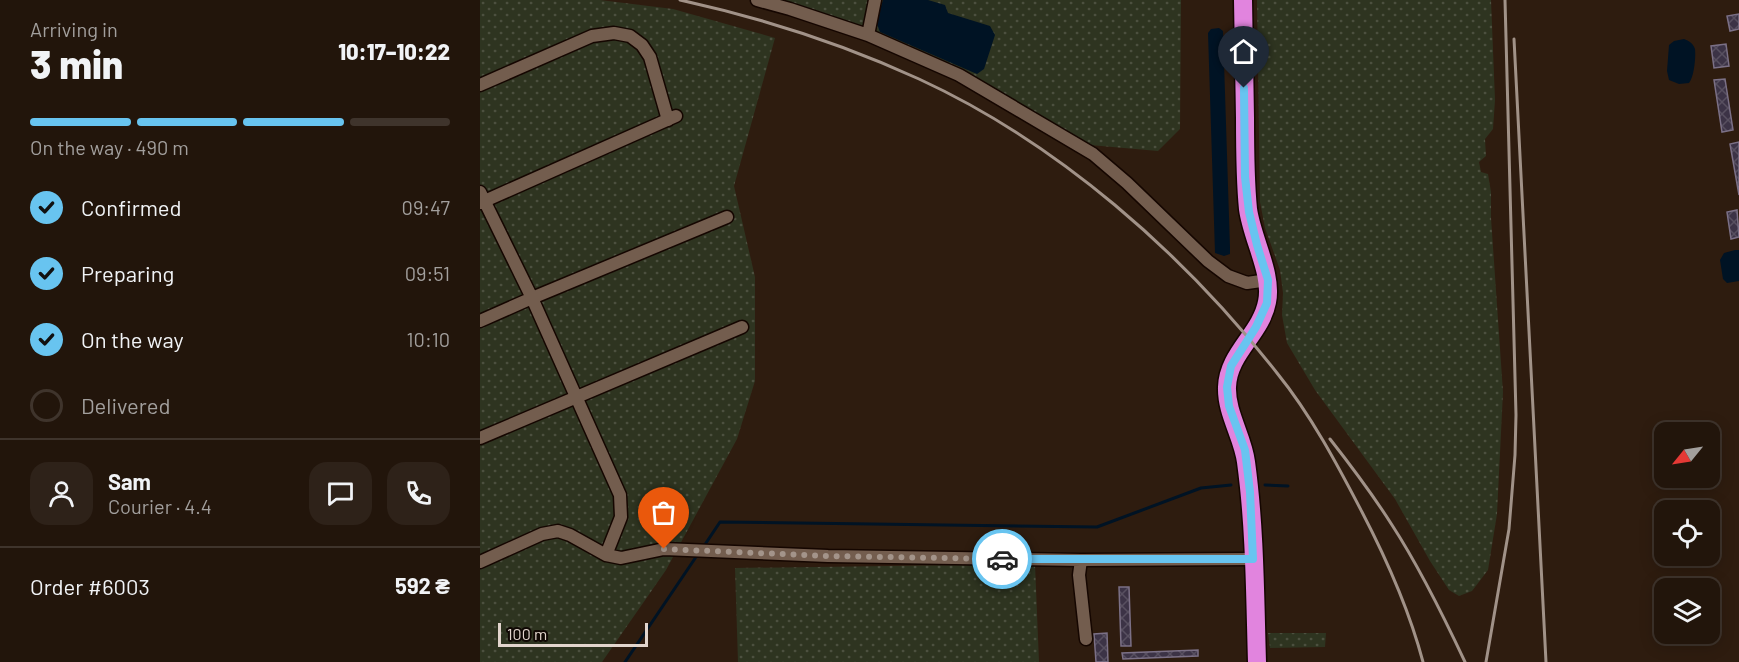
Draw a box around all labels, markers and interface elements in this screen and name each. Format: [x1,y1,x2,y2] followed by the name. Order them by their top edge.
[30,17,118,41] text: Arriving in
[1218,26,1269,88] pin
[1227,35,1260,68] icon: home
[338,38,450,64] text: 10:17–10:22
[30,40,123,87] text: 3 min
[30,135,189,159] text: On the way · 490 m
[30,191,63,224] icon: check
[81,194,181,220] text: Confirmed
[402,195,450,219] text: 09:47
[30,257,63,290] icon: check
[81,260,174,286] text: Preparing
[405,261,450,285] text: 09:51
[30,323,63,356] icon: check
[81,326,184,352] text: On the way
[407,327,450,351] text: 10:10
[81,392,170,418] text: Delivered
[1654,422,1720,488] north arrow
[1654,422,1720,644] map controls
[30,462,93,525] button: person
[309,462,372,525] button: chat
[387,462,450,525] button: phone
[108,468,151,494] text: Sam
[638,487,689,549] pin
[108,494,212,518] text: Courier · 4.4
[647,496,680,529] icon: bag
[1654,500,1720,566] button: locate
[972,529,1032,589] courier
[986,543,1019,576] icon: car
[395,572,450,598] text: 592 ₴
[30,573,150,599] text: Order #6003
[1654,578,1720,644] button: layers
[498,620,648,648] scale bar
[507,624,547,643] text: 100 m

